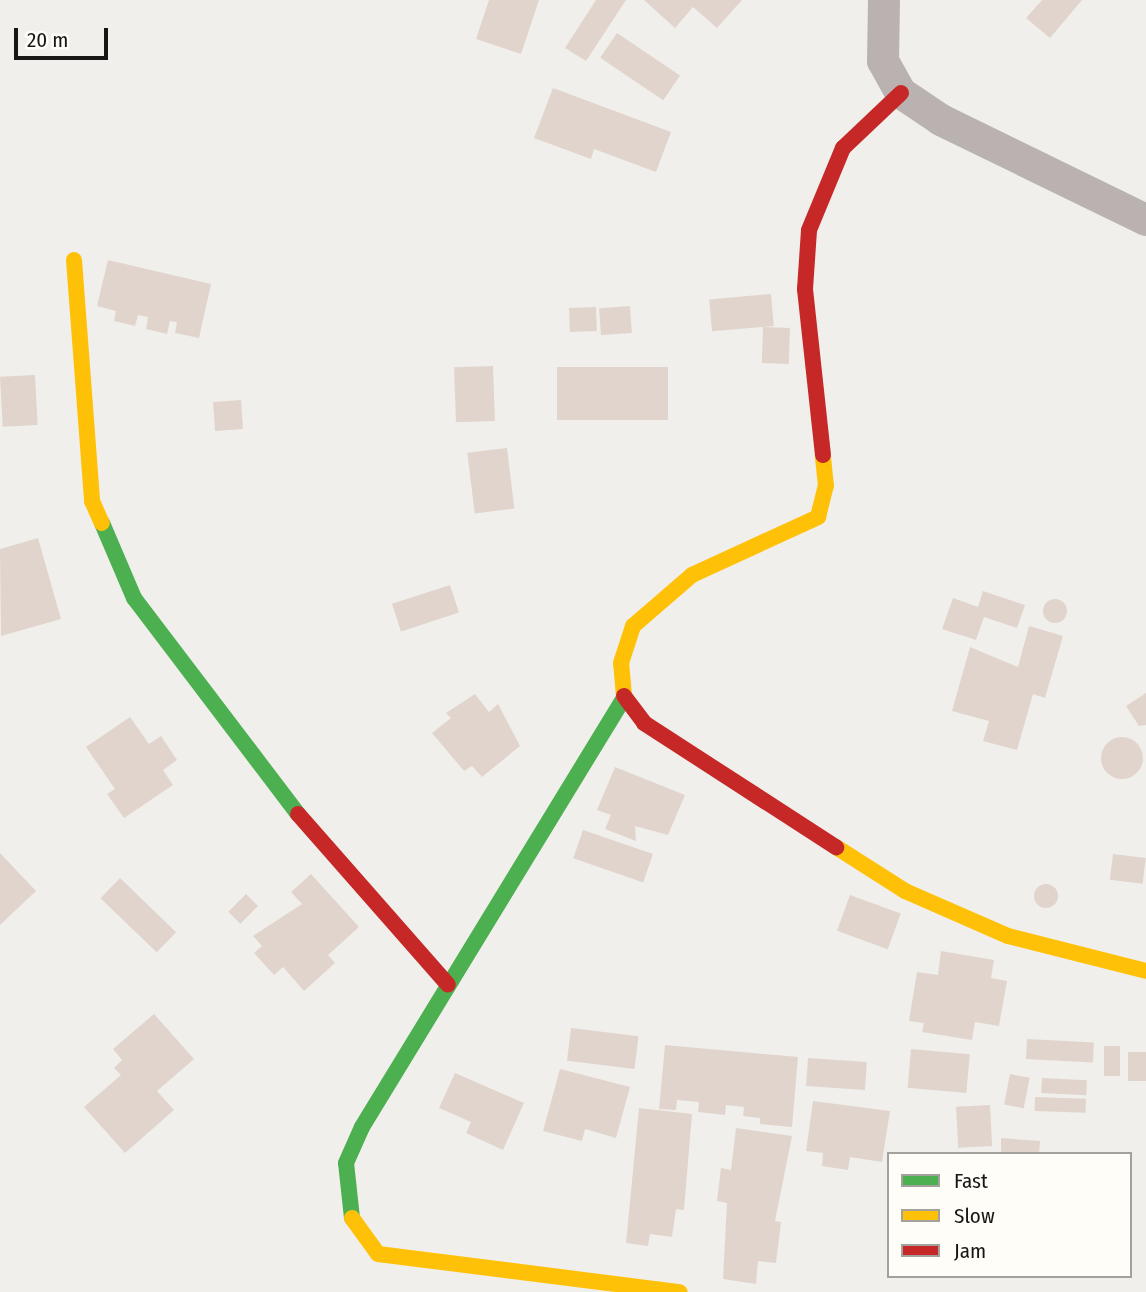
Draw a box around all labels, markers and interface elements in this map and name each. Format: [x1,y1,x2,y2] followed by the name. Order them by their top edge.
[18,14,112,58] scale bar
[27,27,68,53] text: 20 m
[887,1152,1132,1278] legend
[954,1168,988,1194] text: Fast
[954,1203,995,1229] text: Slow
[954,1238,986,1264] text: Jam

